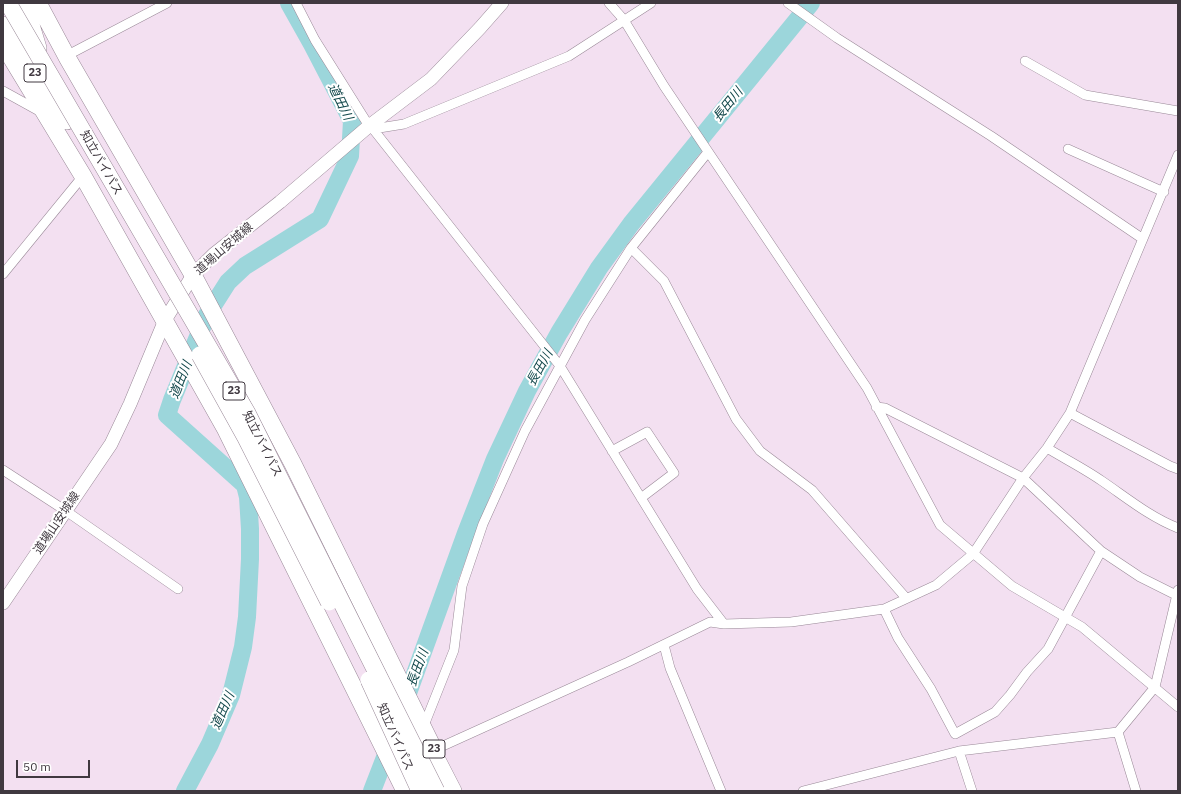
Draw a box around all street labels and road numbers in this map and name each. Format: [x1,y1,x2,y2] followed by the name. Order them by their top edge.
[24,64,46,82] road number: 23
[77,128,125,198] street label: 知立バイパス
[192,220,256,278] street label: 道場山安城線
[223,382,245,400] road number: 23
[239,409,285,479] street label: 知立バイパス
[31,489,83,557] street label: 道場山安城線
[374,701,416,773] street label: 知立バイパス
[423,740,445,758] road number: 23

